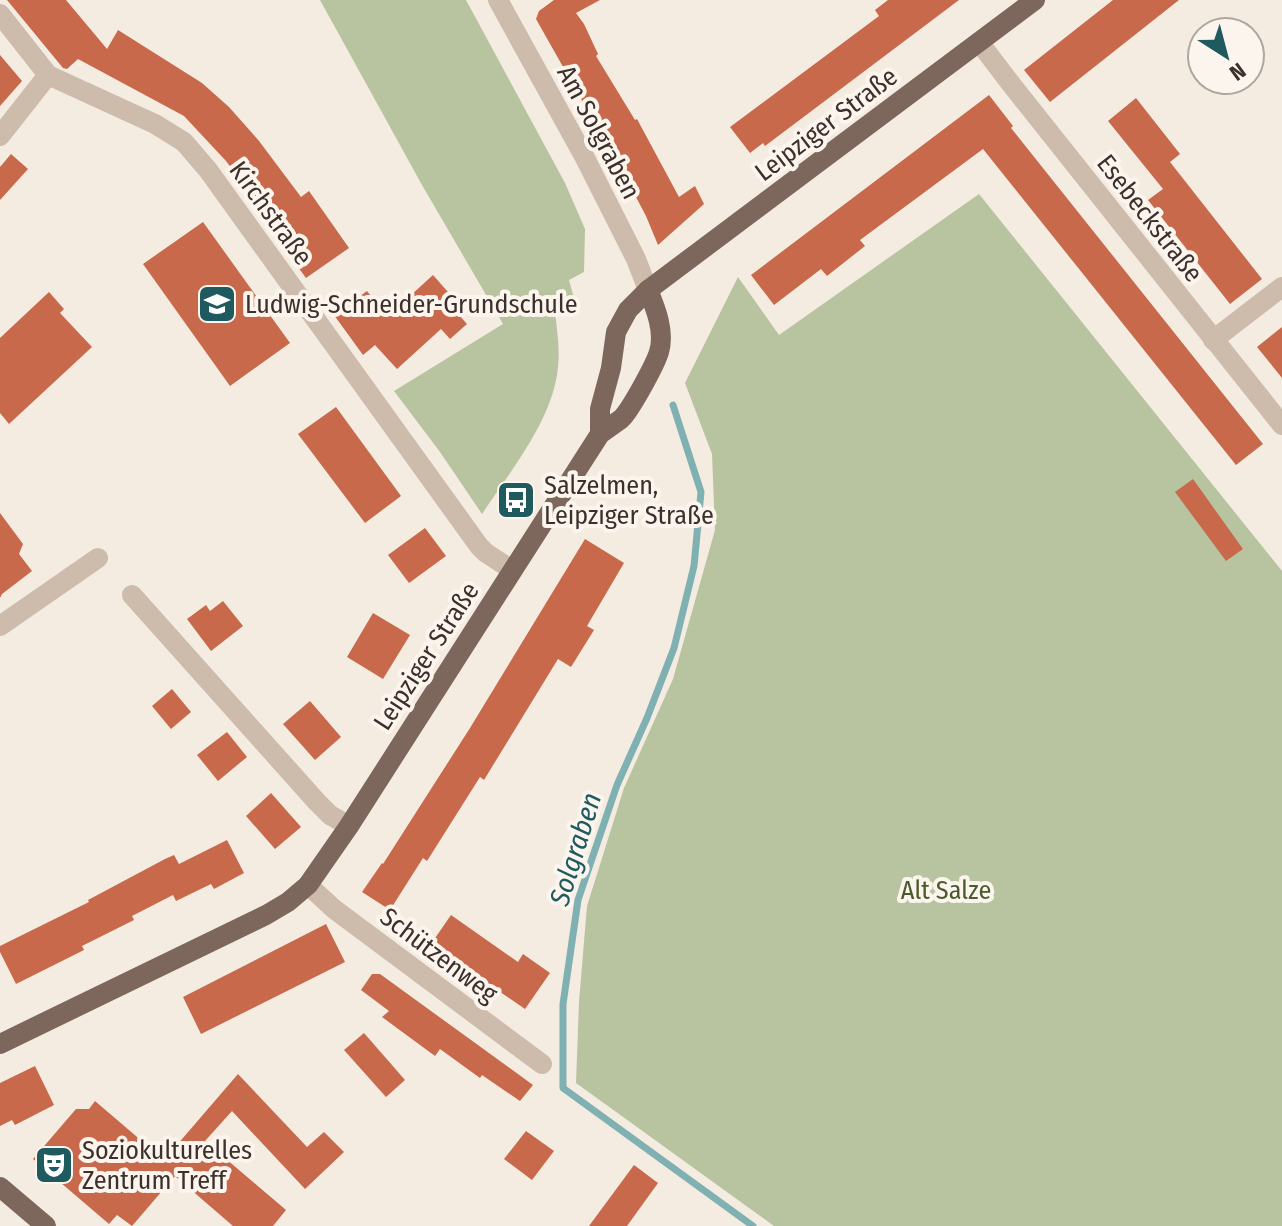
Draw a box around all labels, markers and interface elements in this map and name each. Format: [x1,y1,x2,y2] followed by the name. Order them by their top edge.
[1186,16,1266,96] north arrow
[1224,57,1251,87] text: N
[550,60,647,204] street label: Am Solgraben
[749,61,903,188] street label: Leipziger Straße
[1090,148,1209,288] street label: Esebeckstraße
[223,155,319,271] street label: Kirchstraße
[196,283,238,325] school or university icon: Ludwig-Schneider-Grundschule
[245,289,578,320] place label: Ludwig-Schneider-Grundschule
[544,470,714,531] place label: Salzelmen, Leipziger Straße
[495,479,537,521] bus stop icon: Salzelmen, Leipziger Straße
[367,577,486,736] street label: Leipziger Straße
[542,789,608,911] water label: Solgraben
[901,875,991,906] park label: Alt Salze
[374,901,504,1010] street label: Schützenweg
[82,1135,252,1196] place label: Soziokulturelles Zentrum Treff
[33,1144,75,1186] theatre icon: Soziokulturelles Zentrum Treff

